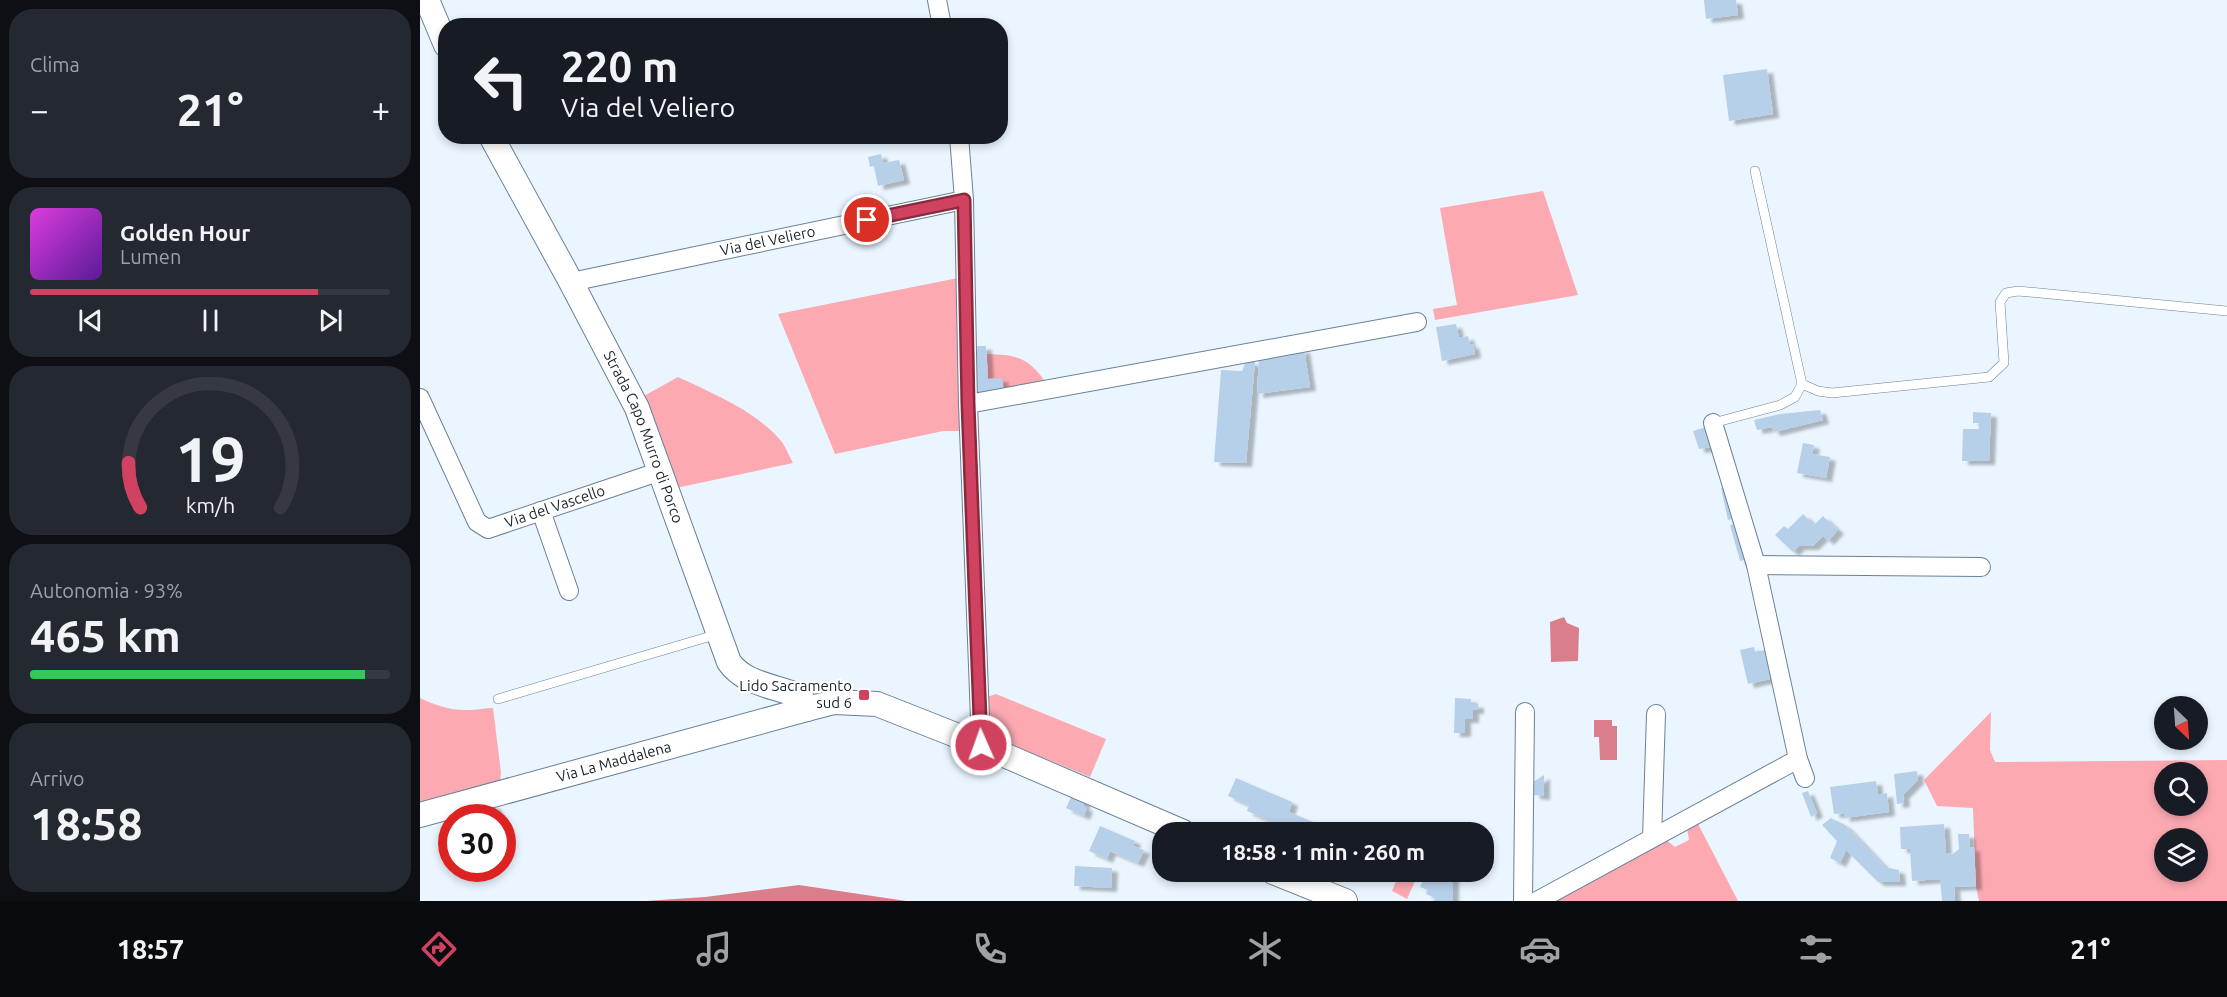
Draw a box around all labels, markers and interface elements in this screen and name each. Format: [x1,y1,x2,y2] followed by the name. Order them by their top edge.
[462,42,540,120] icon: left
[561,43,678,90] text: 220 m
[30,53,80,76] text: Clima
[177,84,243,135] text: 21°
[30,91,49,128] text: −
[371,91,390,128] text: +
[561,92,735,122] text: Via del Veliero
[841,194,892,245] pin
[850,203,883,236] icon: arrive
[120,220,250,245] text: Golden Hour
[719,222,817,259] street label: Via del Veliero
[120,245,181,268] text: Lumen
[74,304,107,337] icon: previous
[194,304,227,337] icon: pause
[314,304,347,337] icon: next
[601,348,687,525] street label: Strada Capo Murro di Porco
[175,424,245,494] text: 19
[502,481,607,531] street label: Via del Vascello
[185,493,235,517] text: km/h
[30,579,183,602] text: Autonomia · 93%
[30,610,181,661] text: 465 km
[739,677,852,711] place label: Lido Sacramento sud 6
[857,688,871,702] marker: Lido Sacramento sud 6
[2154,696,2208,750] north arrow
[2154,696,2208,882] map controls
[949,713,1013,777] position arrow
[554,738,673,785] street label: Via La Maddalena
[2154,762,2208,816] button: search
[30,767,84,790] text: Arrivo
[30,798,143,849] text: 18:58
[438,804,516,882] speed limit sign: 30
[2154,828,2208,882] button: layers
[1221,839,1425,864] text: 18:58 · 1 min · 260 m
[418,928,460,970] icon: directions
[693,928,735,970] icon: music
[969,928,1011,970] icon: phone
[1244,928,1286,970] icon: climate
[1519,928,1561,970] icon: car
[1795,928,1837,970] icon: filters
[117,934,184,964] text: 18:57
[2070,934,2110,964] text: 21°

